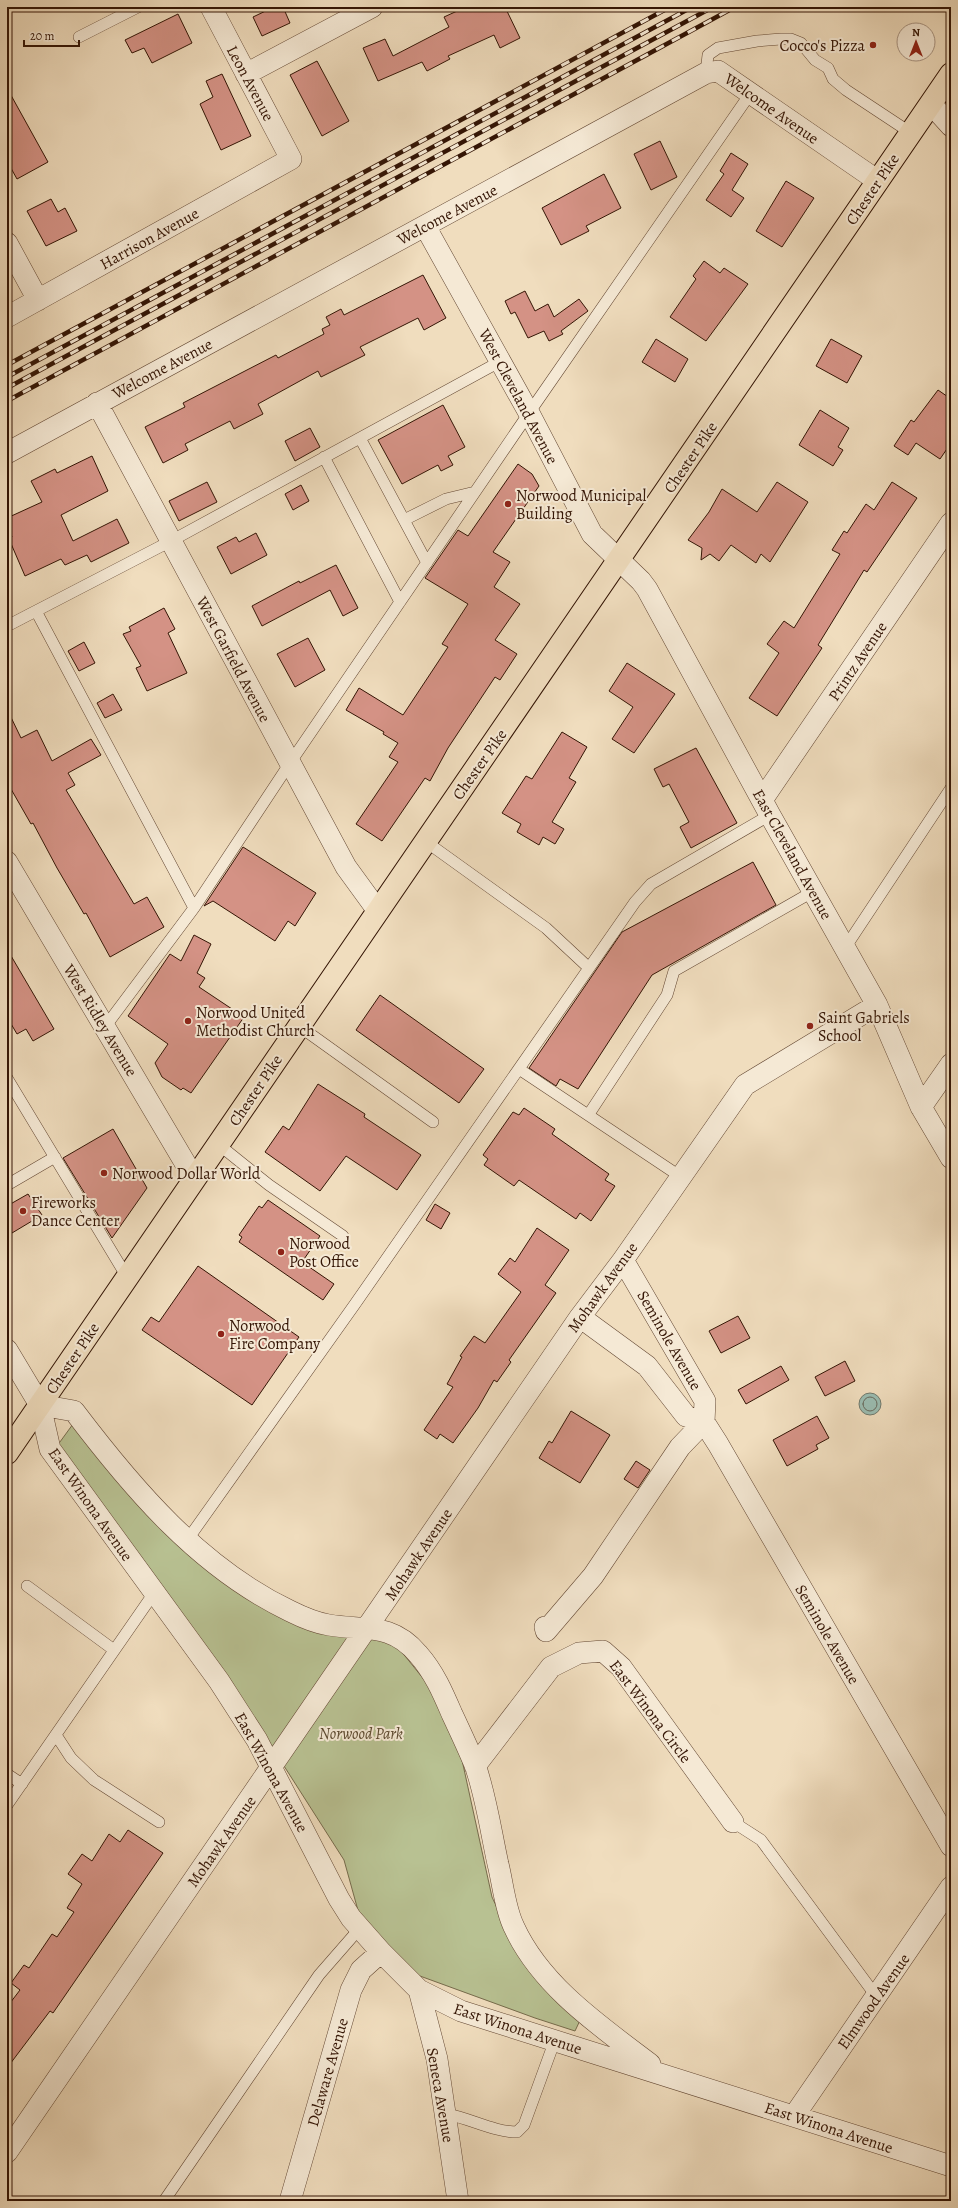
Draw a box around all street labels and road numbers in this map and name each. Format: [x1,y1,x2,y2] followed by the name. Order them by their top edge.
[221,42,279,125] street label: Leon Avenue
[719,68,823,150] street label: Welcome Avenue
[841,149,905,230] street label: Chester Pike
[393,179,501,251] street label: Welcome Avenue
[96,203,203,275] street label: Harrison Avenue
[473,324,563,468] street label: West Cleveland Avenue
[108,333,216,405] street label: Welcome Avenue
[659,417,723,498] street label: Chester Pike
[190,592,276,726] street label: West Garfield Avenue
[823,617,893,706] street label: Printz Avenue
[447,725,512,804] street label: Chester Pike
[747,785,837,924] street label: East Cleveland Avenue
[57,959,142,1081] street label: West Ridley Avenue
[224,1050,288,1131] street label: Chester Pike
[562,1238,643,1337] street label: Mohawk Avenue
[632,1287,707,1394] street label: Seminole Avenue
[41,1318,105,1399] street label: Chester Pike
[43,1443,138,1566] street label: East Winona Avenue
[380,1504,458,1605] street label: Mohawk Avenue
[790,1581,865,1688] street label: Seminole Avenue
[604,1655,696,1768] street label: East Winona Circle
[229,1709,313,1836] street label: East Winona Avenue
[182,1791,262,1892] street label: Mohawk Avenue
[832,1949,915,2054] street label: Elmwood Avenue
[451,1998,585,2060] street label: East Winona Avenue
[302,2015,354,2129] street label: Delaware Avenue
[421,2046,459,2144] street label: Seneca Avenue
[762,2097,896,2159] street label: East Winona Avenue

